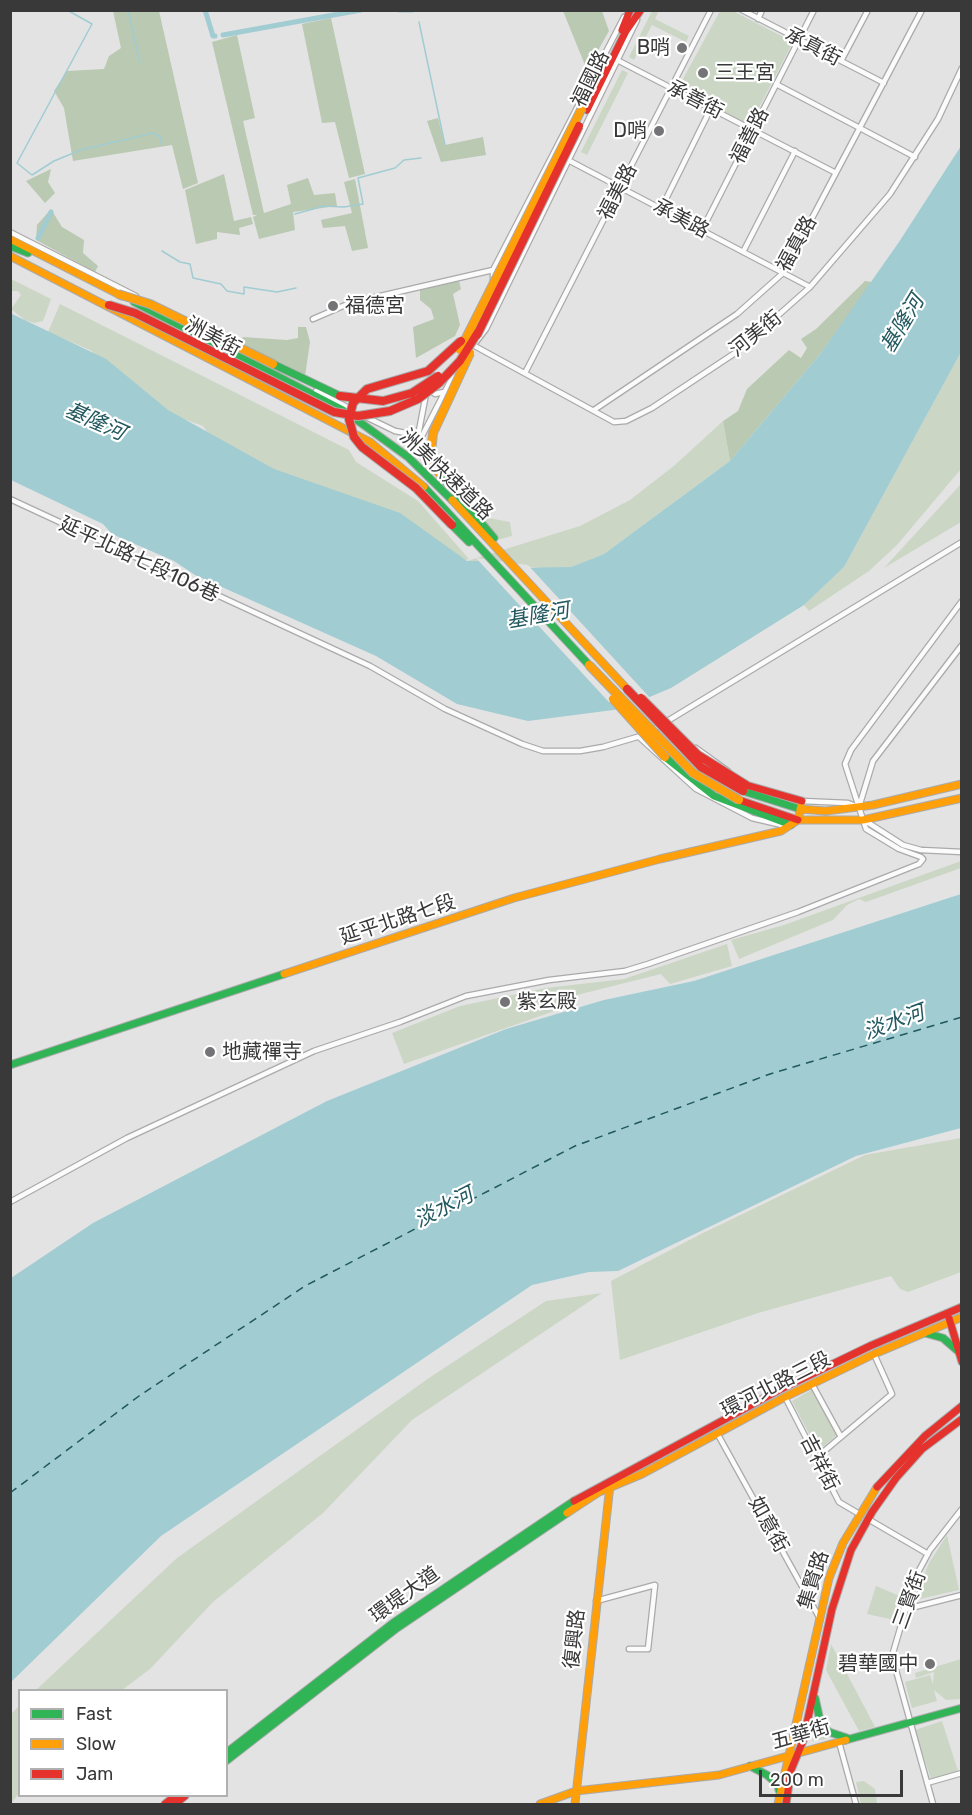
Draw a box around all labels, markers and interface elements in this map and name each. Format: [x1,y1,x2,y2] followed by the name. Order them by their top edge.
[781,23,845,71] street label: 承真街
[637,36,670,60] place label: B哨
[675,41,689,55] marker: B哨
[567,47,615,111] street label: 福國路
[715,61,775,85] place label: 三王宮
[696,66,710,80] marker: 三王宮
[663,76,727,124] street label: 承善街
[726,104,774,168] street label: 福善路
[613,119,647,143] place label: D哨
[652,124,666,138] marker: D哨
[594,160,642,224] street label: 福美路
[649,194,713,244] street label: 承美路
[772,212,822,276] street label: 福真路
[876,291,930,357] water label: 基隆河
[345,294,405,318] place label: 福德宮
[326,299,340,313] marker: 福德宮
[725,306,787,362] street label: 河美街
[181,312,245,362] street label: 洲美街
[61,398,129,446] water label: 基隆河
[395,425,497,525] street label: 洲美快速道路
[55,513,223,607] street label: 延平北路七段106巷
[505,598,571,634] water label: 基隆河
[337,890,459,950] street label: 延平北路七段
[517,990,577,1014] place label: 紫玄殿
[498,995,512,1009] marker: 紫玄殿
[860,1000,928,1046] water label: 淡水河
[222,1040,302,1064] place label: 地藏禪寺
[203,1045,217,1059] marker: 地藏禪寺
[410,1182,478,1234] water label: 淡水河
[717,1347,835,1423] street label: 環河北路三段
[795,1431,843,1495] street label: 吉祥街
[743,1493,793,1557] street label: 如意街
[794,1548,834,1612] street label: 集賢路
[366,1562,444,1628] street label: 環堤大道
[888,1568,932,1632] street label: 三賢街
[560,1608,590,1670] street label: 復興路
[838,1652,918,1676] place label: 碧華國中
[923,1657,937,1671] marker: 碧華國中
[18,1689,228,1797] legend
[76,1703,112,1725] text: Fast
[769,1715,833,1755] street label: 五華街
[76,1733,116,1755] text: Slow
[762,1758,906,1796] scale bar
[76,1763,113,1785] text: Jam
[770,1769,824,1791] text: 200 m

